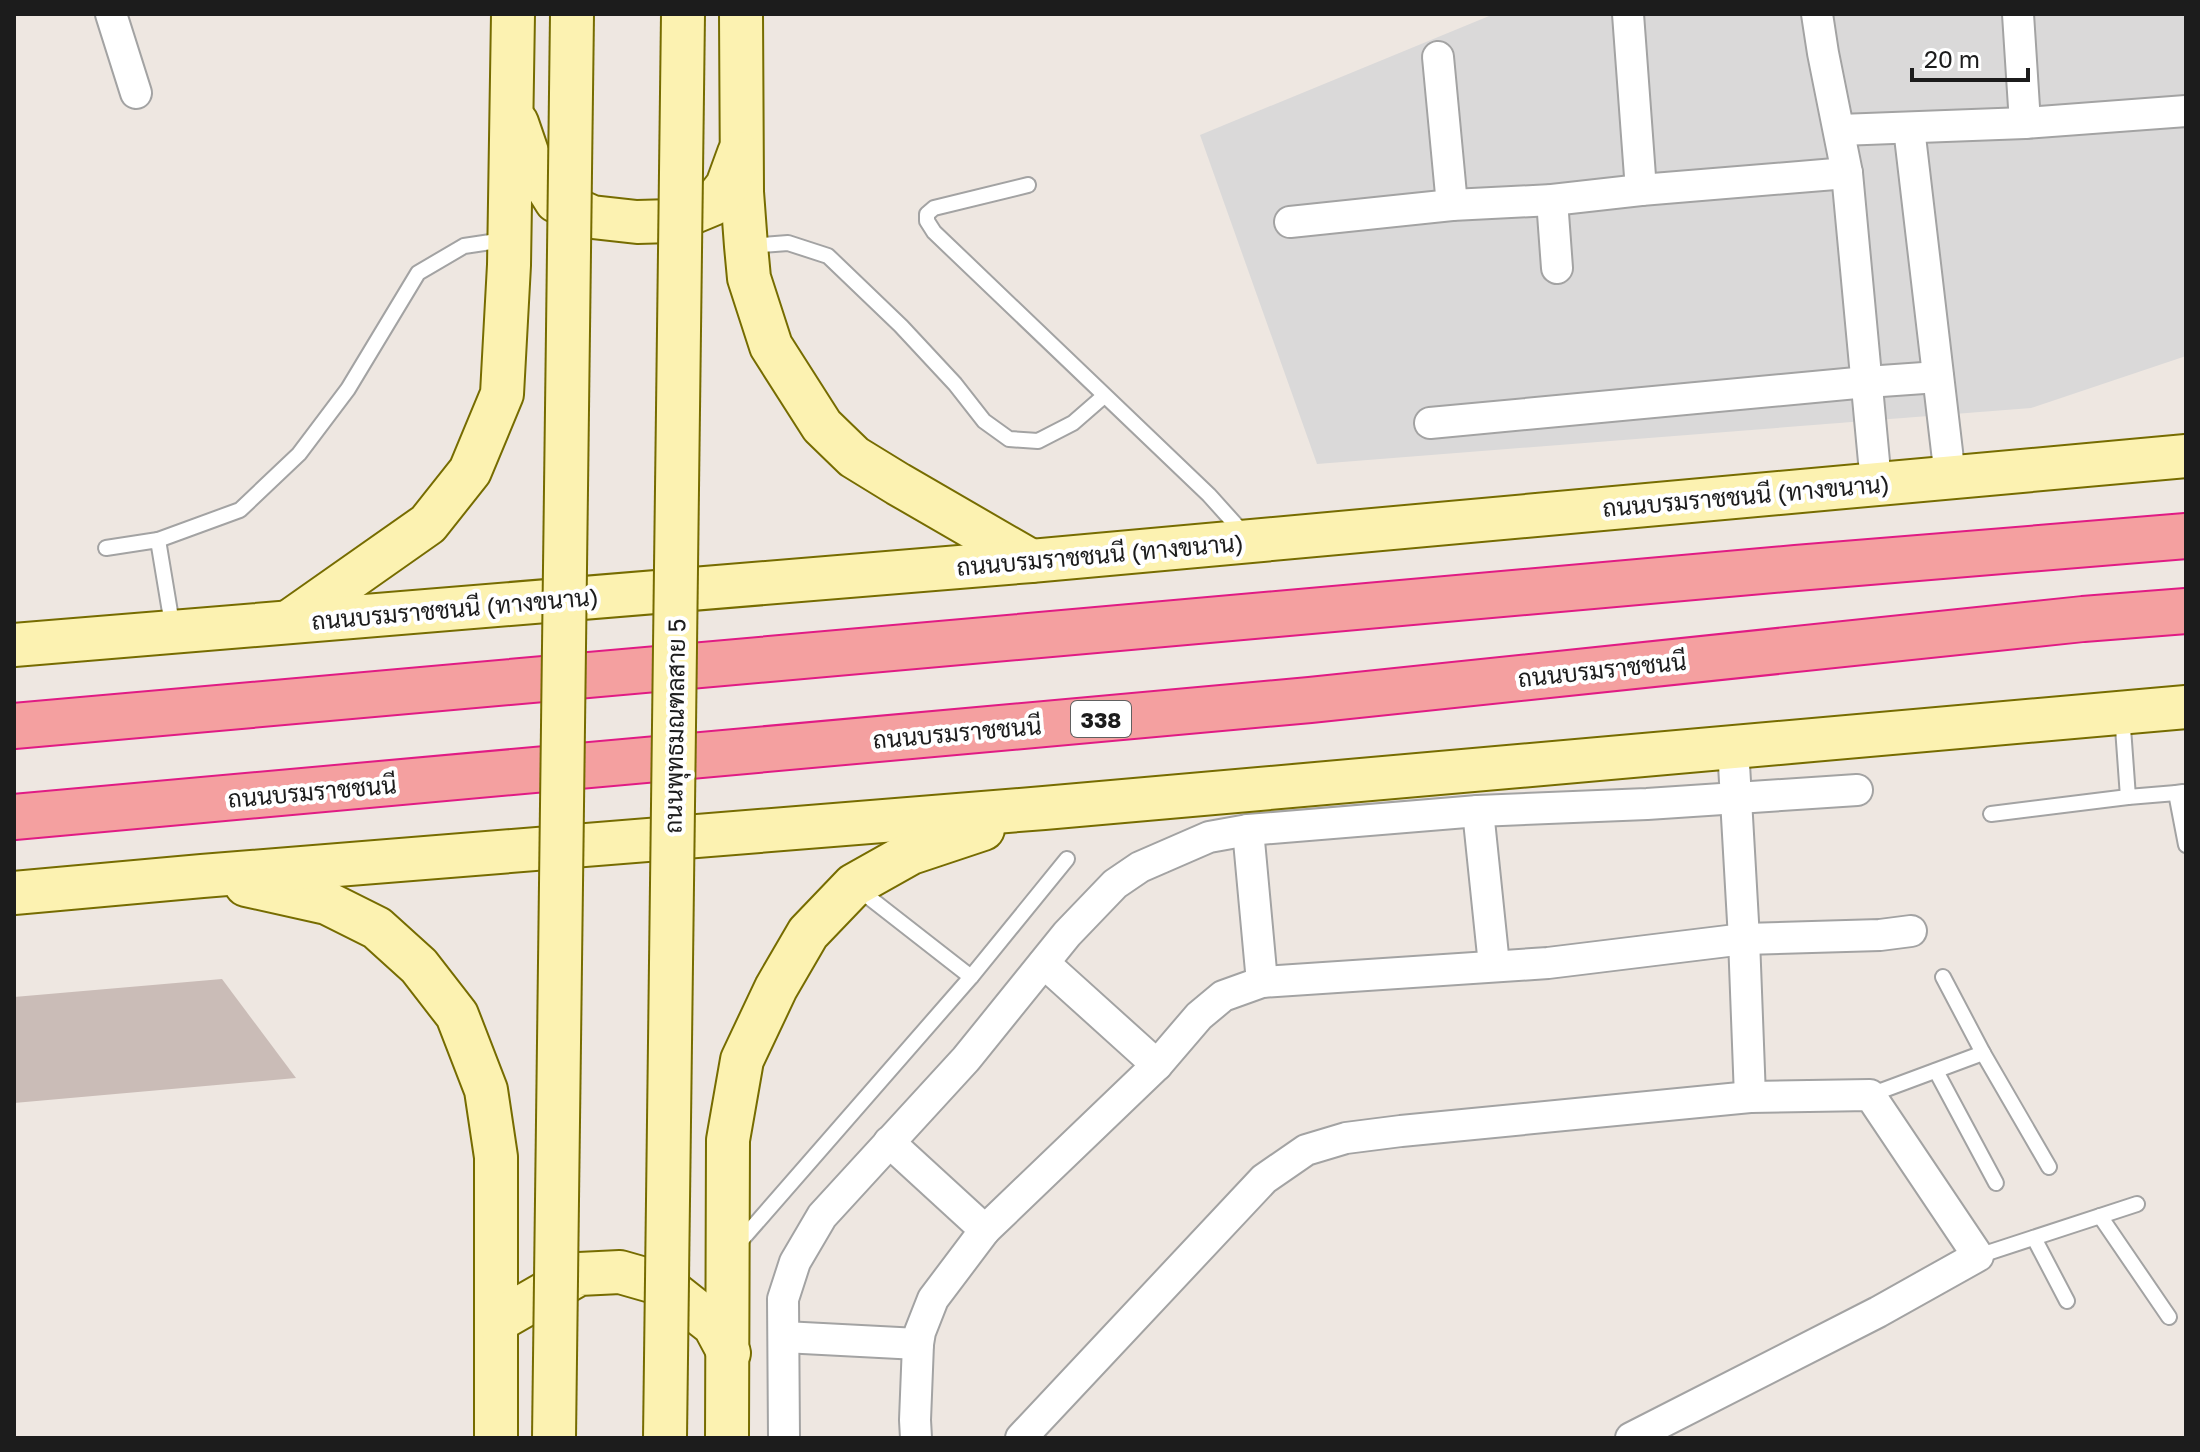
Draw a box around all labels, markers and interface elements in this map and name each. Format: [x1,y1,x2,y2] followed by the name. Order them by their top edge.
[1912,32,2028,82] scale bar
[1924,44,1980,73] text: 20 m
[1601,468,1891,522] street label: ถนนบรมราชชนนี (ทางขนาน)
[955,527,1245,581] street label: ถนนบรมราชชนนี (ทางขนาน)
[310,581,600,635] street label: ถนนบรมราชชนนี (ทางขนาน)
[658,618,693,834] street label: ถนนพุทธมณฑลสาย 5
[1516,646,1688,692] street label: ถนนบรมราชชนนี
[1071,701,1131,737] road number: 338
[871,710,1043,754] street label: ถนนบรมราชชนนี
[226,769,398,813] street label: ถนนบรมราชชนนี

